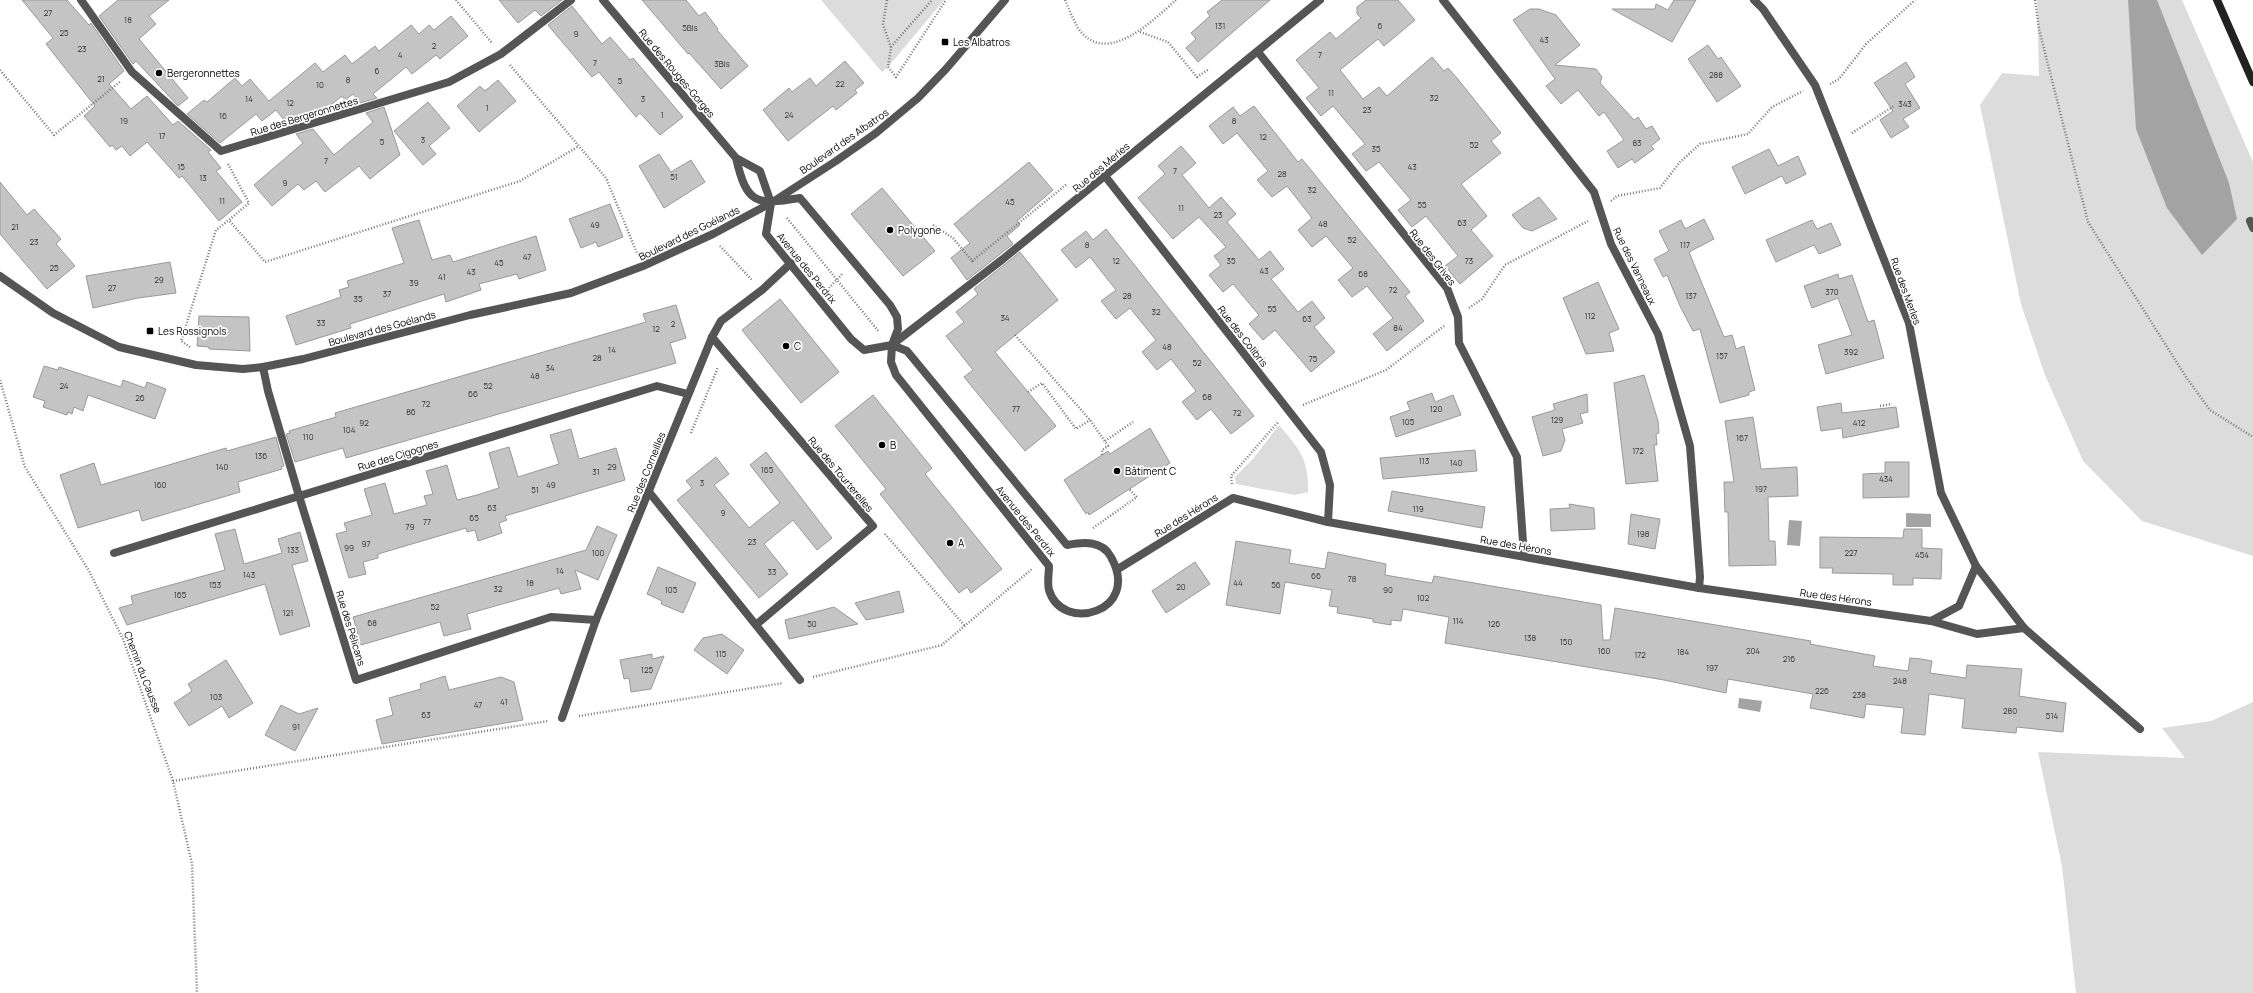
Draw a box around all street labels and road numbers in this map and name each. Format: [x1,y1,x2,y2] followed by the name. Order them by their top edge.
[636,26,718,120] street label: Rue des Rouges-Gorges
[248,93,360,139] street label: Rue des Bergeronnettes
[797,105,891,177] street label: Boulevard des Albatros
[1070,139,1132,195] street label: Rue des Merles
[636,202,742,264] street label: Boulevard des Goélands
[1610,225,1660,308] street label: Rue des Vanneaux
[1407,226,1459,288] street label: Rue des Grives
[774,229,841,307] street label: Avenue des Perdrix
[1887,256,1925,326] street label: Rue des Merles
[1215,303,1271,369] street label: Rue des Colibris
[327,307,437,349] street label: Boulevard des Goélands
[623,430,669,514] street label: Rue des Corneilles
[805,433,877,515] street label: Rue des Tourterelles
[356,436,440,474] street label: Rue des Cigognes
[993,482,1060,560] street label: Avenue des Perdrix
[1152,490,1220,540] street label: Rue des Hérons
[1479,532,1553,558] street label: Rue des Hérons
[1799,585,1873,609] street label: Rue des Hérons
[333,589,369,667] street label: Rue des Pélicans
[121,629,165,715] street label: Chemin du Causse

